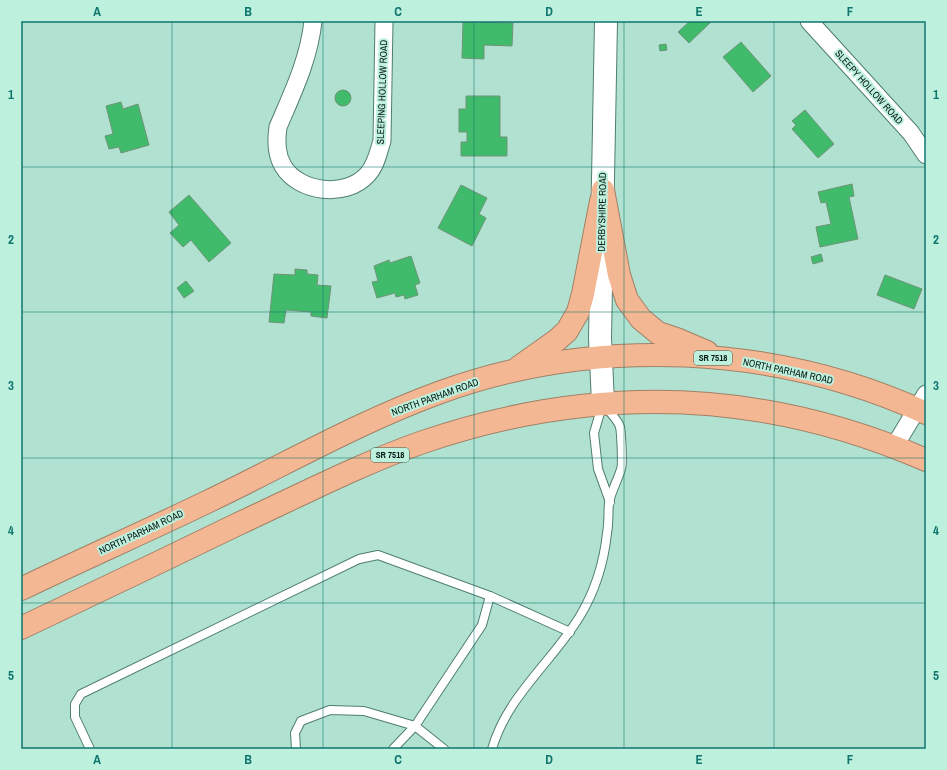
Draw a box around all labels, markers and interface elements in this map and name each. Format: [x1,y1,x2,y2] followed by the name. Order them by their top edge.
[93,3,101,20] text: A
[244,3,252,20] text: B
[394,3,402,20] text: C
[545,3,553,20] text: D
[695,3,703,20] text: E
[847,3,854,20] text: F
[374,39,390,145] street label: SLEEPING HOLLOW ROAD
[832,47,906,127] street label: SLEEPY HOLLOW ROAD
[8,86,14,103] text: 1
[933,86,939,103] text: 1
[595,172,609,252] street label: DERBYSHIRE ROAD
[8,231,14,248] text: 2
[933,231,939,248] text: 2
[694,351,732,365] road number: SR 7518
[742,355,834,387] street label: NORTH PARHAM ROAD
[390,375,480,419] street label: NORTH PARHAM ROAD
[8,377,14,394] text: 3
[933,377,939,394] text: 3
[371,448,409,462] road number: SR 7518
[97,507,185,557] street label: NORTH PARHAM ROAD
[8,522,14,539] text: 4
[933,522,939,539] text: 4
[8,667,14,684] text: 5
[933,667,939,684] text: 5
[93,751,101,768] text: A
[244,751,252,768] text: B
[394,751,402,768] text: C
[545,751,553,768] text: D
[695,751,703,768] text: E
[847,751,854,768] text: F

